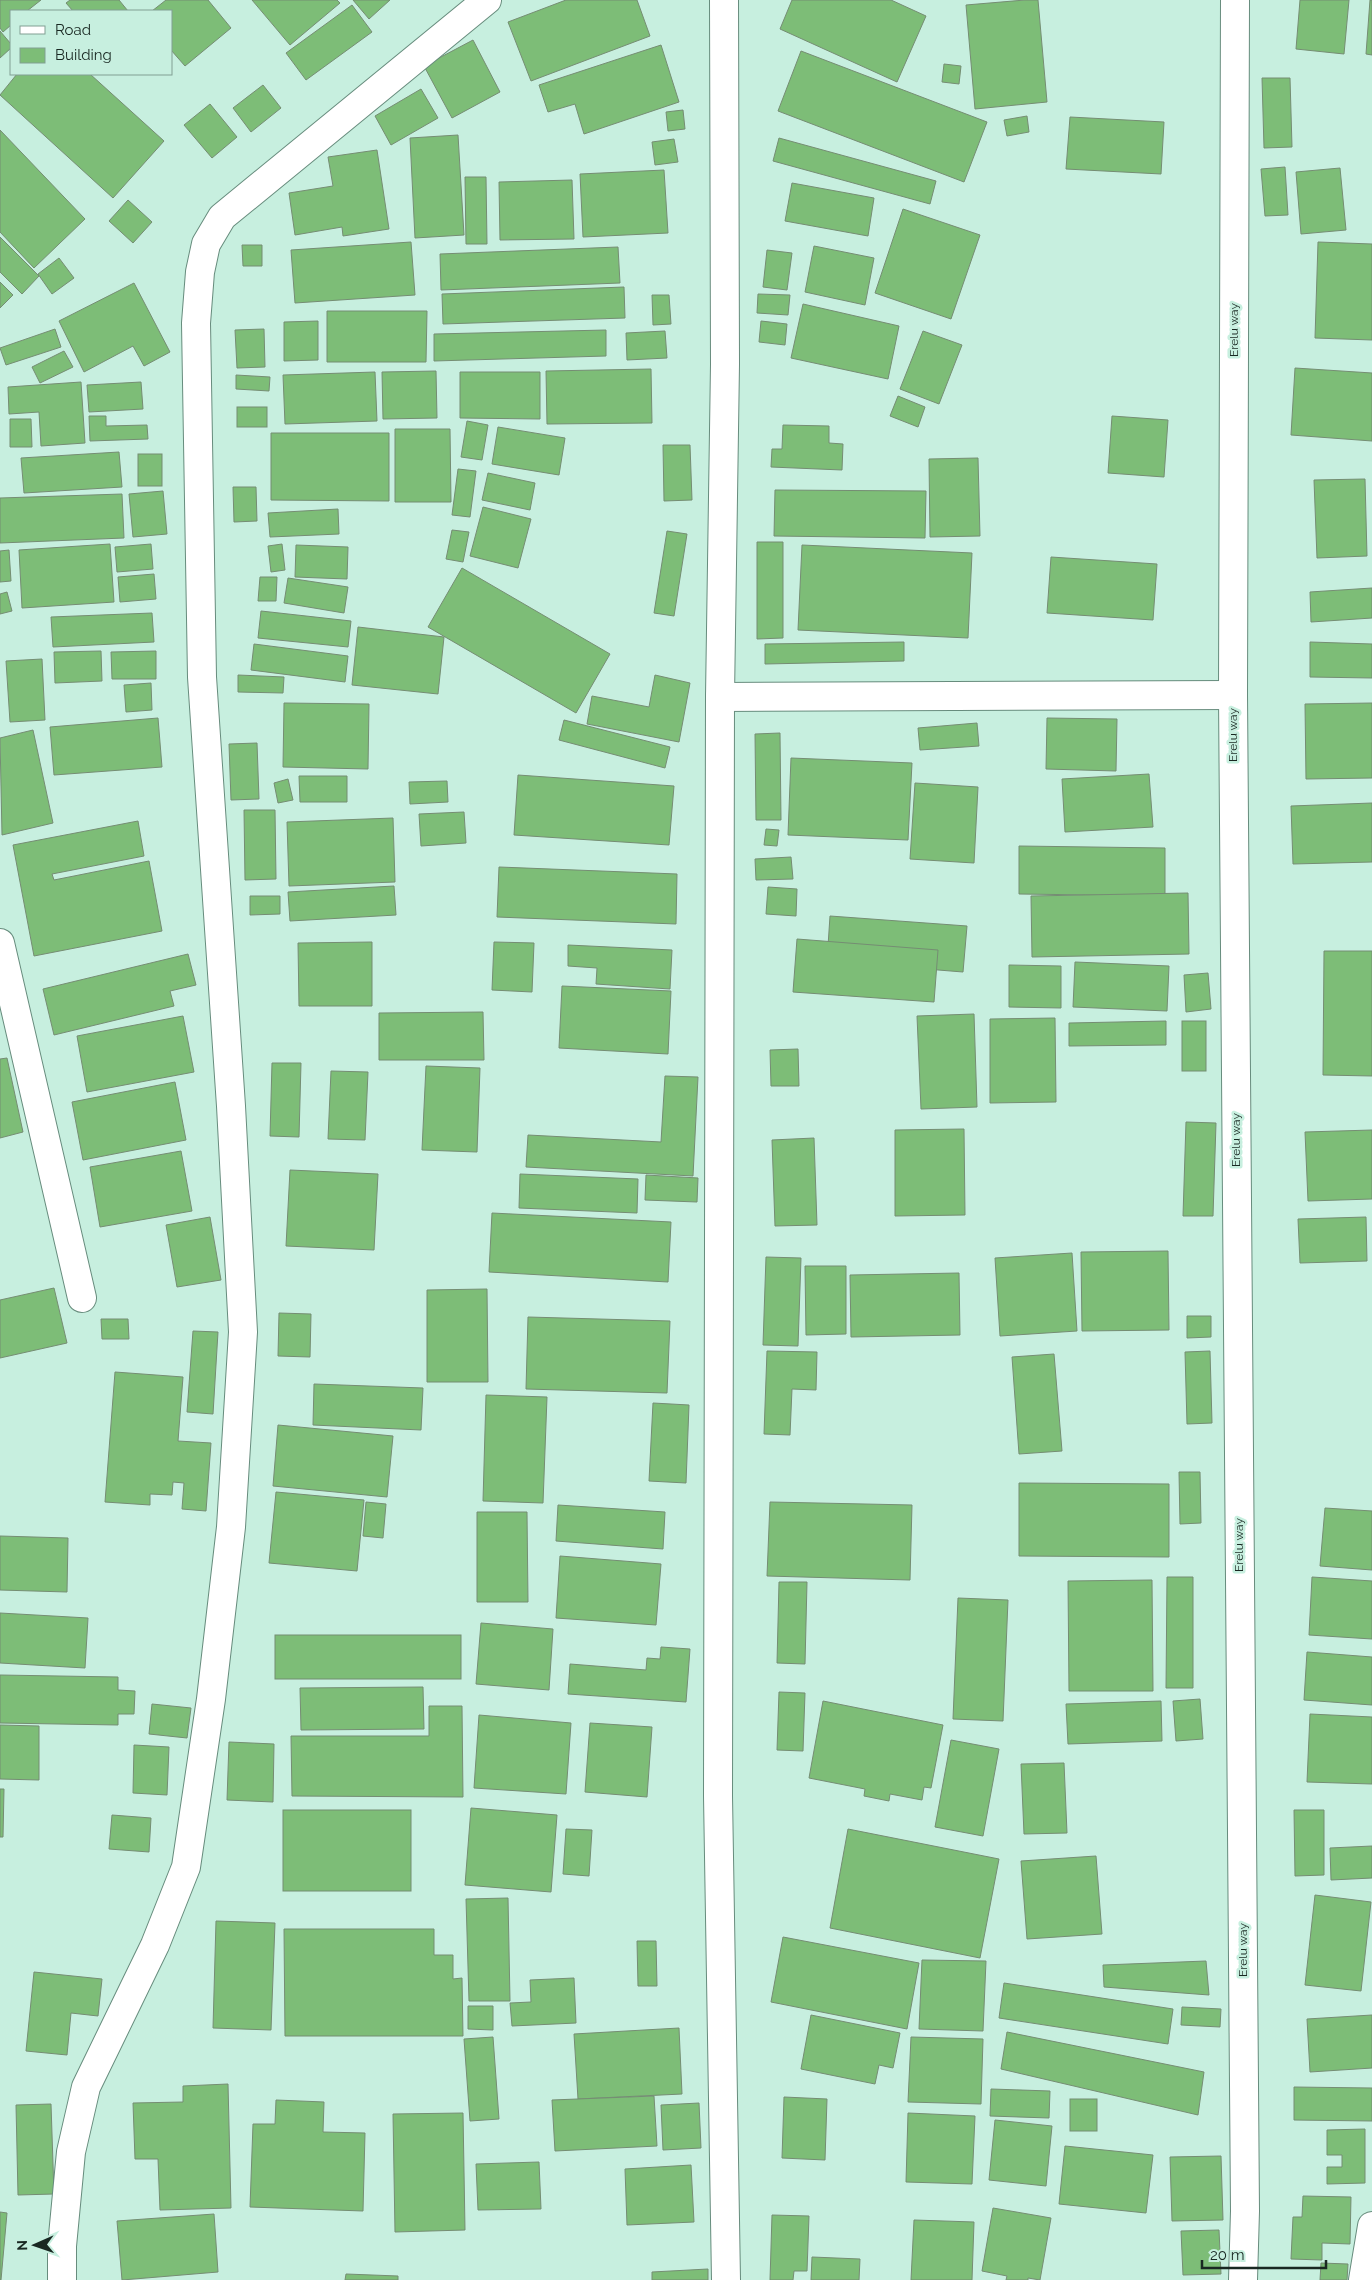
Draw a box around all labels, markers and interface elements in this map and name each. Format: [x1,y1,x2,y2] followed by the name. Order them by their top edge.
[10,10,172,75] legend
[55,21,91,39] text: Road
[55,46,112,64] text: Building
[1227,303,1241,357] street label: Erelu way
[1226,708,1240,762] street label: Erelu way
[1229,1113,1243,1167] street label: Erelu way
[1232,1518,1246,1572] street label: Erelu way
[1236,1923,1250,1977] street label: Erelu way
[10,2220,60,2270] north arrow
[1202,2238,1326,2270] scale bar
[14,2240,30,2251] text: N
[1210,2246,1245,2264] text: 20 m

